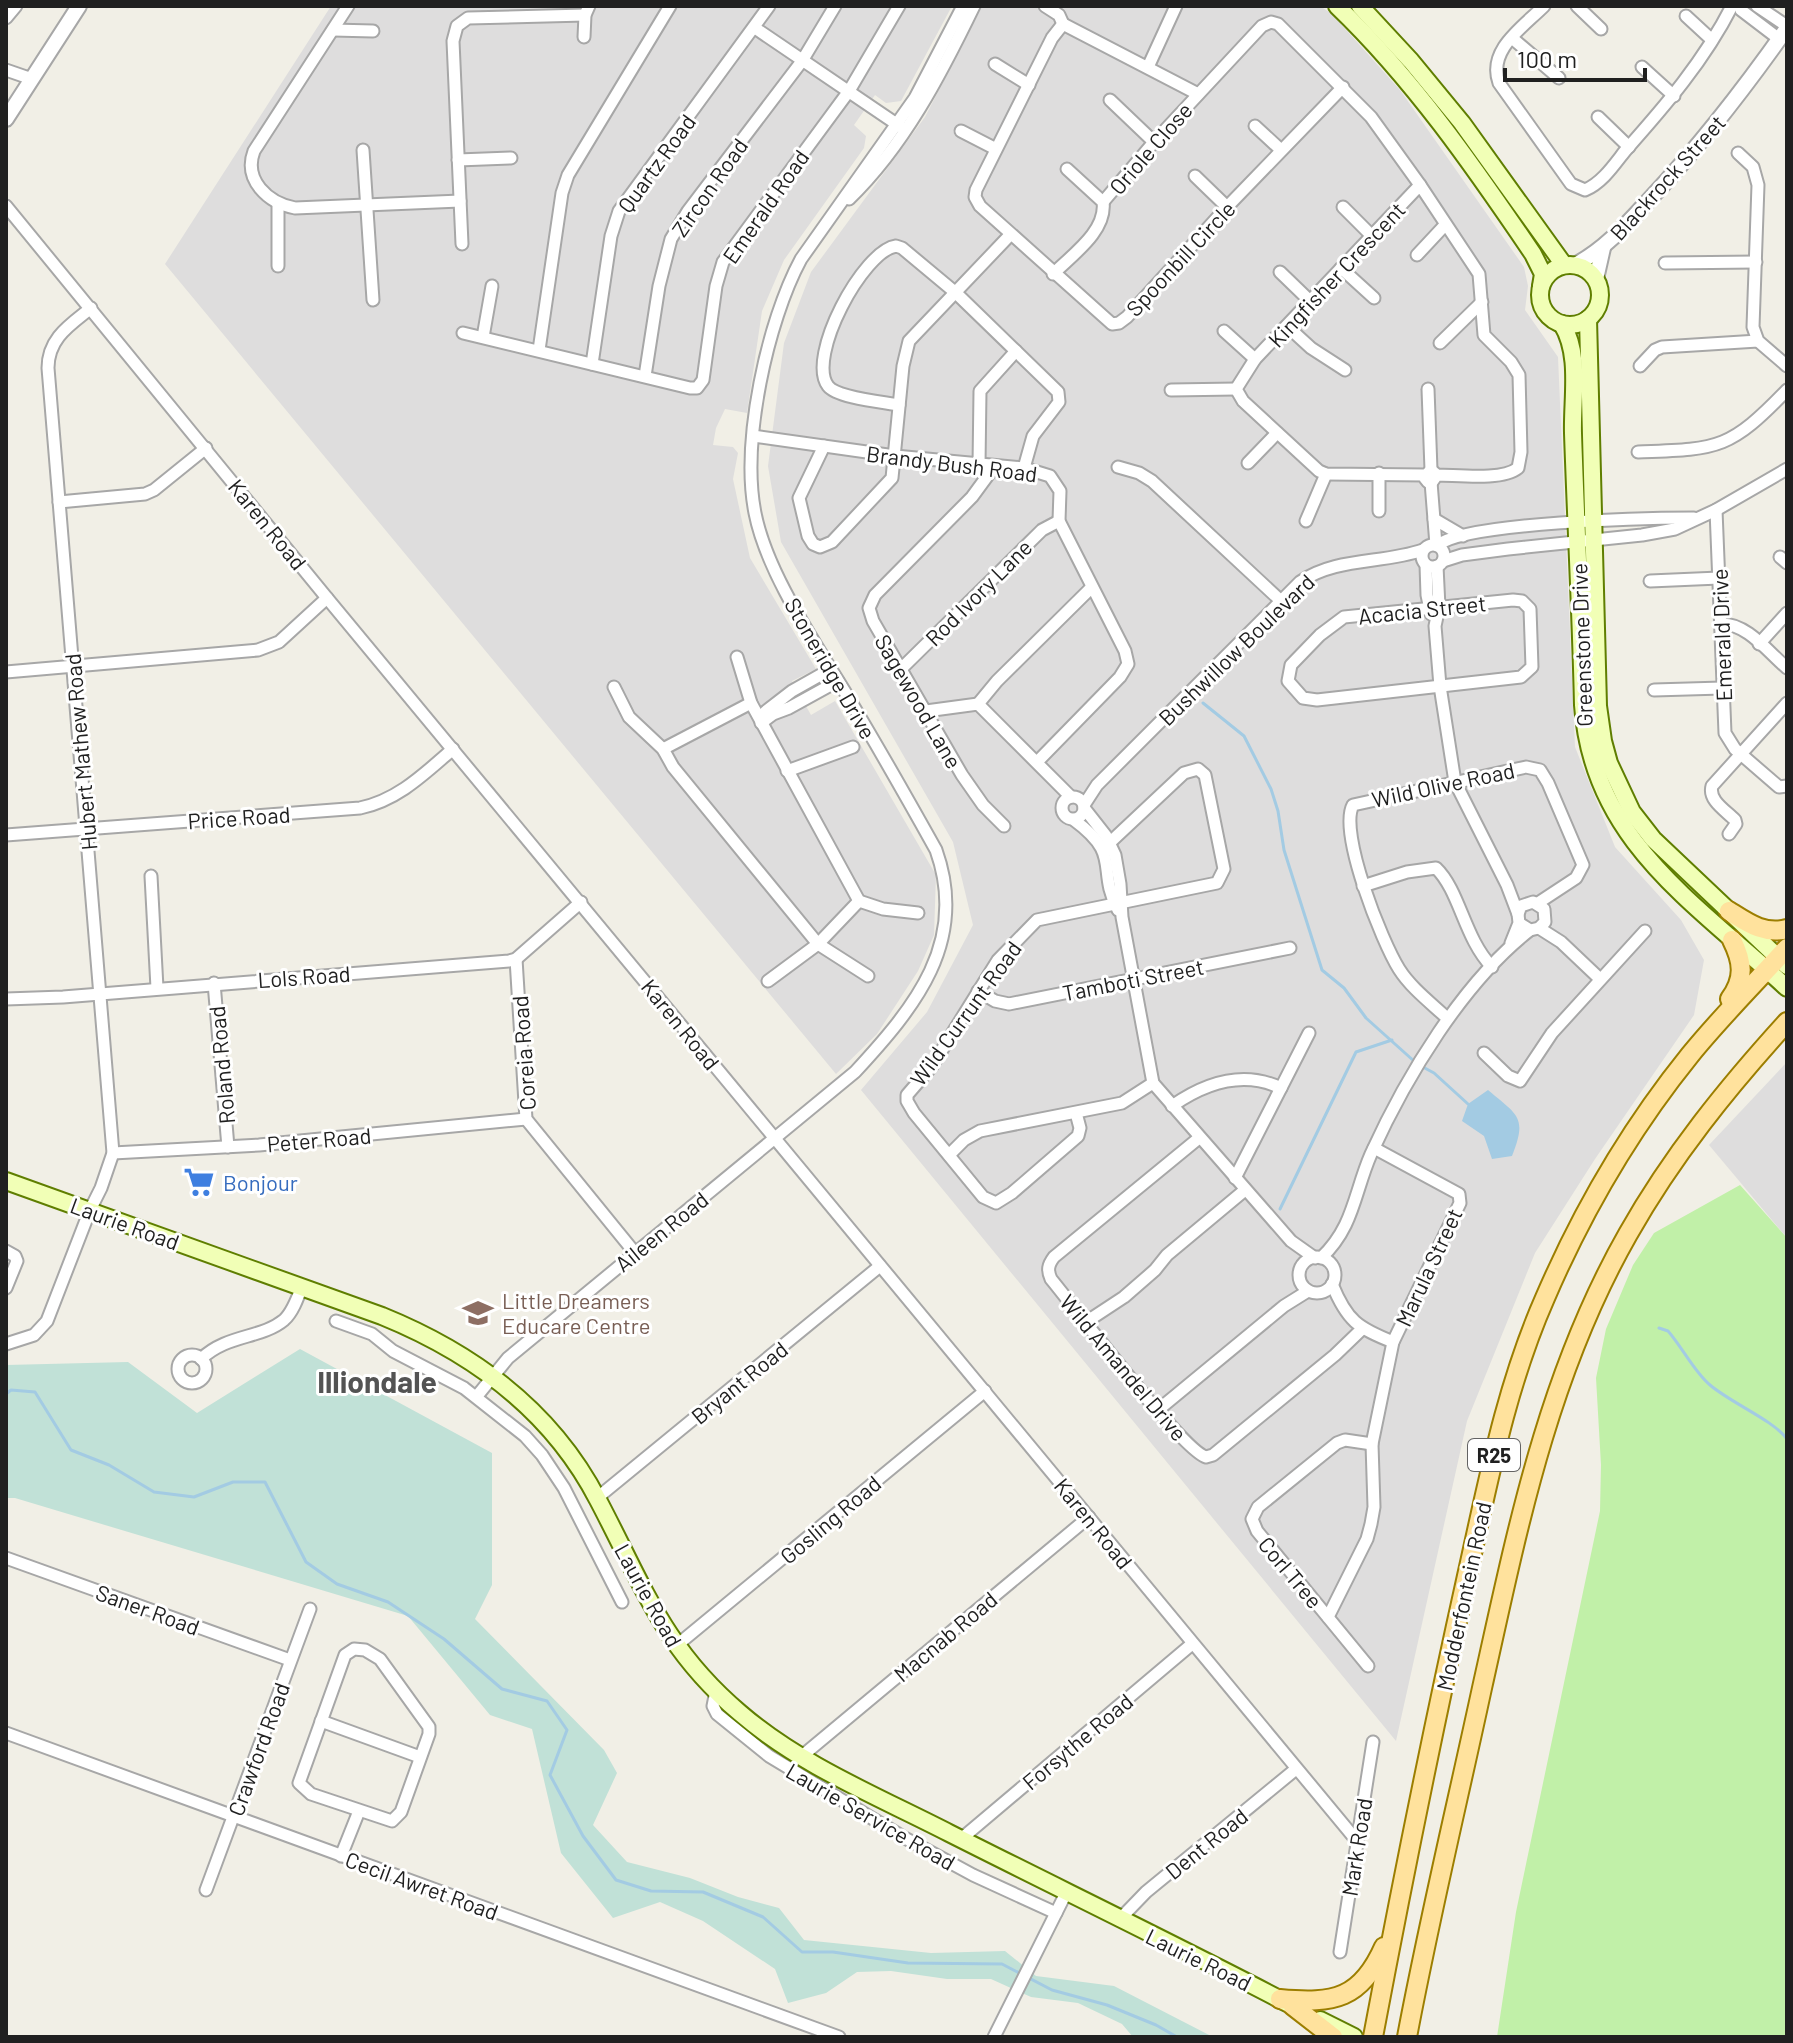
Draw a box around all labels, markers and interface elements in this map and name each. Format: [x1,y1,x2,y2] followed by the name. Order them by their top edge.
[1505,32,1645,82] scale bar
[1517,44,1577,73] text: 100 m
[1103,97,1197,199] street label: Oriole Close
[612,109,700,217] street label: Quartz Road
[1604,109,1730,245] street label: Blackrock Street
[666,133,752,241] street label: Zircon Road
[716,144,814,268] street label: Emerald Road
[1120,195,1240,321] street label: Spoonbill Circle
[1262,196,1410,352] street label: Kingfisher Crescent
[865,440,1039,486] street label: Brandy Bush Road
[224,473,312,575] street label: Karen Road
[919,533,1037,651] street label: Rod Ivory Lane
[1565,563,1597,727] street label: Greenstone Drive
[1153,568,1319,730] street label: Bushwillow Boulevard
[1706,568,1736,702] street label: Emerald Drive
[1357,589,1487,629] street label: Acacia Street
[780,593,882,743] street label: Stoneridge Drive
[870,629,968,773] street label: Sagewood Lane
[58,653,102,851] street label: Hubert Mathew Road
[1369,756,1517,812] street label: Wild Olive Road
[187,800,291,834] street label: Price Road
[904,936,1026,1090] street label: Wild Currunt Road
[1060,953,1206,1005] street label: Tamboti Street
[257,960,351,992] street label: Lols Road
[637,973,725,1075] street label: Karen Road
[506,995,540,1111] street label: Coreia Road
[203,1005,239,1125] street label: Roland Road
[266,1121,372,1157] street label: Peter Road
[182,1165,216,1199] supermarket icon: Bonjour
[223,1169,298,1195] place label: Bonjour
[609,1186,713,1276] street label: Aileen Road
[67,1191,183,1255] street label: Laurie Road
[1389,1204,1467,1330] street label: Marula Street
[502,1287,650,1338] place label: Little Dreamers Educare Centre
[1055,1289,1193,1445] street label: Wild Amandel Drive
[461,1296,495,1330] school or university icon: Little Dreamers Educare Centre
[686,1335,792,1429] street label: Bryant Road
[317,1363,437,1399] district label: Illiondale
[1468,1439,1520,1471] road number: R25
[774,1469,886,1569] street label: Gosling Road
[1050,1472,1138,1574] street label: Karen Road
[1430,1499,1496,1693] street label: Modderfontein Road
[1254,1531,1328,1613] street label: Corl Tree
[610,1539,688,1651] street label: Laurie Road
[93,1578,203,1640] street label: Saner Road
[888,1585,1002,1687] street label: Macnab Road
[222,1679,294,1819] street label: Crawford Road
[1017,1687,1137,1795] street label: Forsythe Road
[782,1757,960,1875] street label: Laurie Service Road
[1335,1796,1377,1898] street label: Mark Road
[1160,1802,1252,1884] street label: Dent Road
[342,1845,502,1925] street label: Cecil Awret Road
[1142,1922,1256,1996] street label: Laurie Road

